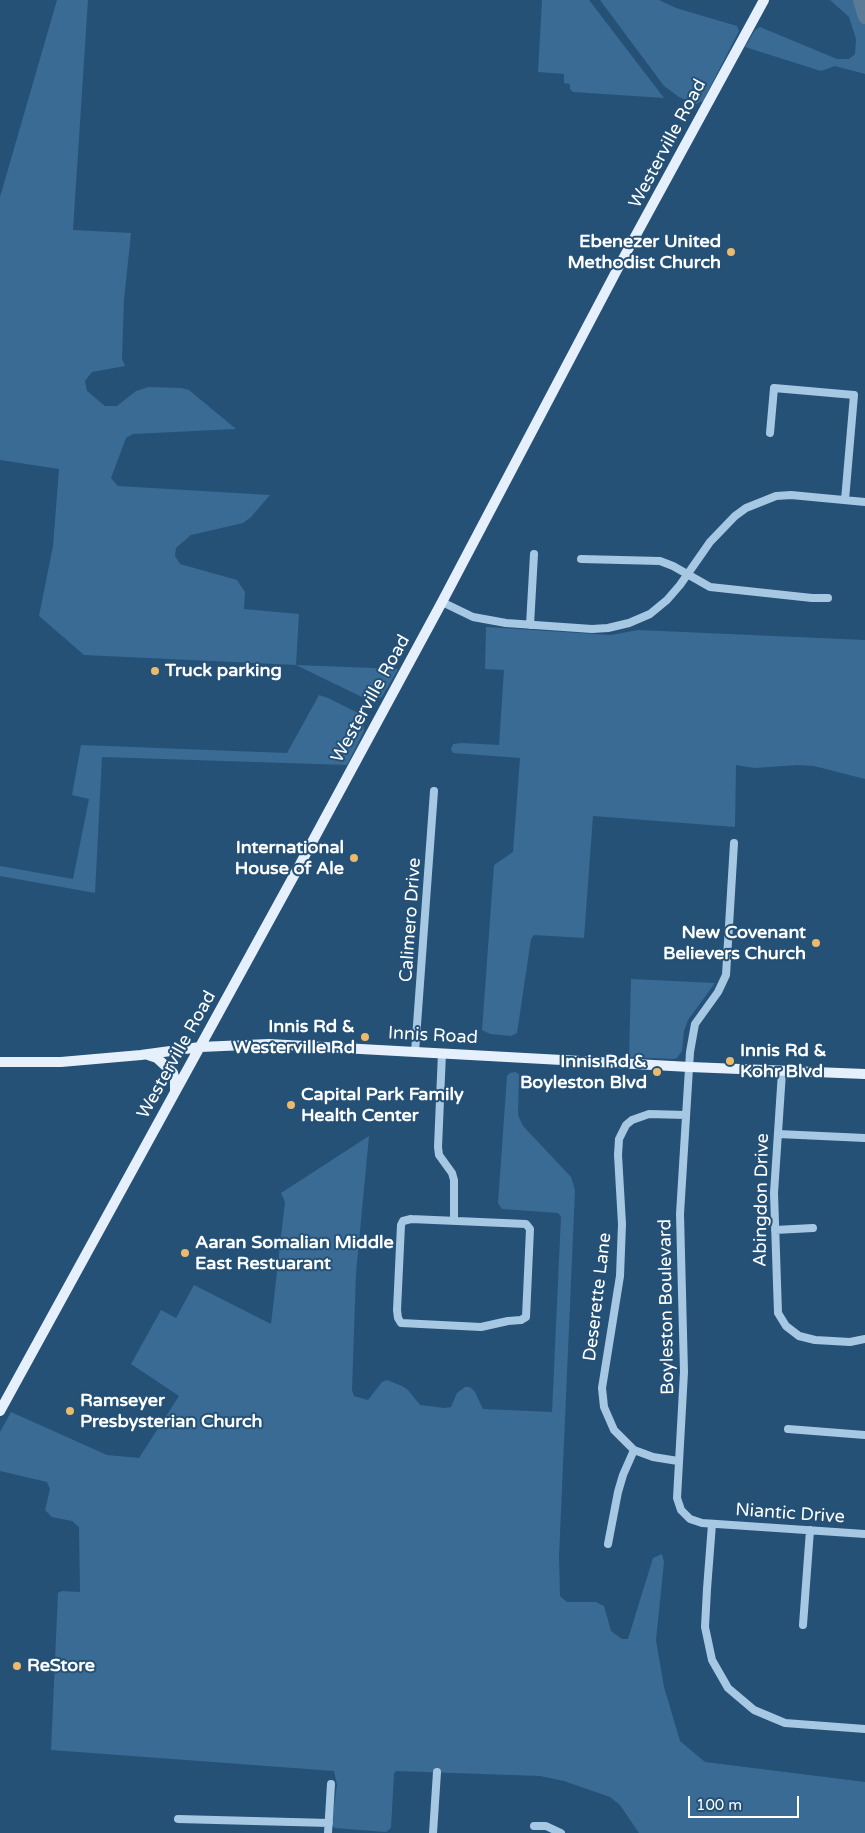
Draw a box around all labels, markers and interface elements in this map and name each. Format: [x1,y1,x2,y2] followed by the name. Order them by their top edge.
[625,76,711,212] street label: Westerville Road
[567,231,721,274] place label: Ebenezer United Methodist Church
[725,246,737,258] marker: Ebenezer United Methodist Church
[327,631,415,767] street label: Westerville Road
[165,660,282,682] place label: Truck parking
[149,665,161,677] marker: Truck parking
[235,837,344,880] place label: International House of Ale
[348,852,360,864] marker: International House of Ale
[396,857,426,983] street label: Calimero Drive
[663,922,806,964] place label: New Covenant Believers Church
[810,937,822,949] marker: New Covenant Believers Church
[133,987,221,1123] street label: Westerville Road
[233,1016,355,1058] place label: Innis Rd & Westerville Rd
[388,1023,478,1049] street label: Innis Road
[359,1031,371,1043] marker: Innis Rd & Westerville Rd
[740,1040,827,1082] place label: Innis Rd & Kohr Blvd
[520,1051,647,1094] place label: Innis Rd & Boyleston Blvd
[724,1055,736,1067] marker: Innis Rd & Kohr Blvd
[651,1066,663,1078] marker: Innis Rd & Boyleston Blvd
[301,1084,464,1126] place label: Capital Park Family Health Center
[285,1099,297,1111] marker: Capital Park Family Health Center
[750,1133,774,1267] street label: Abingdon Drive
[655,1219,679,1395] street label: Boyleston Boulevard
[195,1232,394,1274] place label: Aaran Somalian Middle East Restuarant
[579,1232,617,1362] street label: Deserette Lane
[179,1247,191,1259] marker: Aaran Somalian Middle East Restuarant
[80,1390,262,1432] place label: Ramseyer Presbysterian Church
[64,1405,76,1417] marker: Ramseyer Presbysterian Church
[735,1499,845,1529] street label: Niantic Drive
[27,1655,95,1677] place label: ReStore
[11,1660,23,1672] marker: ReStore
[690,1786,801,1818] scale bar
[696,1796,742,1814] text: 100 m

